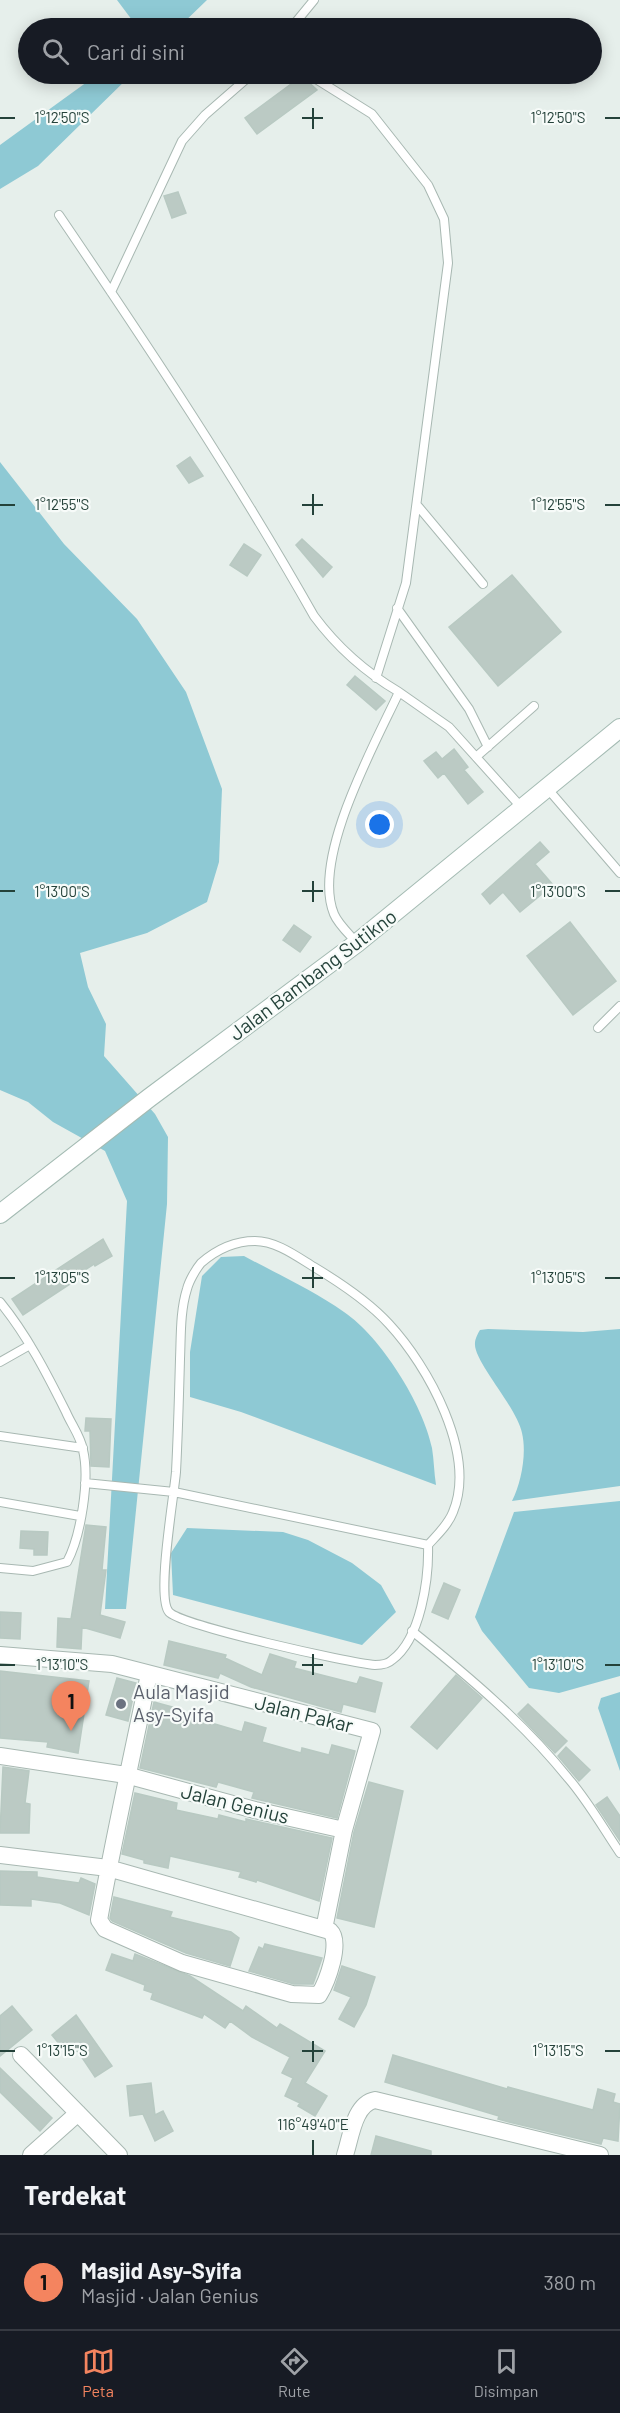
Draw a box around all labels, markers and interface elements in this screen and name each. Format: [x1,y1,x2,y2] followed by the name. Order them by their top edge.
[18,18,602,84] search box
[39,35,72,68] icon: search
[87,38,185,64] text: Cari di sini
[34,108,90,126] text: 1°12'50"S
[530,108,586,126] text: 1°12'50"S
[35,495,89,513] text: 1°12'55"S
[531,495,585,513] text: 1°12'55"S
[365,810,394,839] your location
[34,882,90,900] text: 1°13'00"S
[530,882,586,900] text: 1°13'00"S
[224,903,401,1045] street label: Jalan Bambang Sutikno
[35,1268,89,1286] text: 1°13'05"S
[531,1268,585,1286] text: 1°13'05"S
[36,1655,88,1673] text: 1°13'10"S
[532,1655,584,1673] text: 1°13'10"S
[133,1679,230,1726] place label: Aula Masjid Asy-Syifa
[52,1682,90,1731] pin: 1
[252,1689,356,1737] street label: Jalan Pakar
[114,1697,128,1711] marker: Aula Masjid Asy-Syifa
[179,1778,292,1828] street label: Jalan Genius
[36,2041,88,2059] text: 1°13'15"S
[532,2041,584,2059] text: 1°13'15"S
[277,2115,349,2133] text: 116°49'40"E
[24,2179,126,2210] text: Terdekat
[81,2257,242,2283] text: Masjid Asy-Syifa
[40,2270,47,2294] text: 1
[543,2270,596,2294] text: 380 m
[81,2283,259,2307] text: Masjid · Jalan Genius
[82,2345,115,2400] tab: Peta
[278,2345,311,2400] tab: Rute
[474,2345,538,2400] tab: Disimpan

